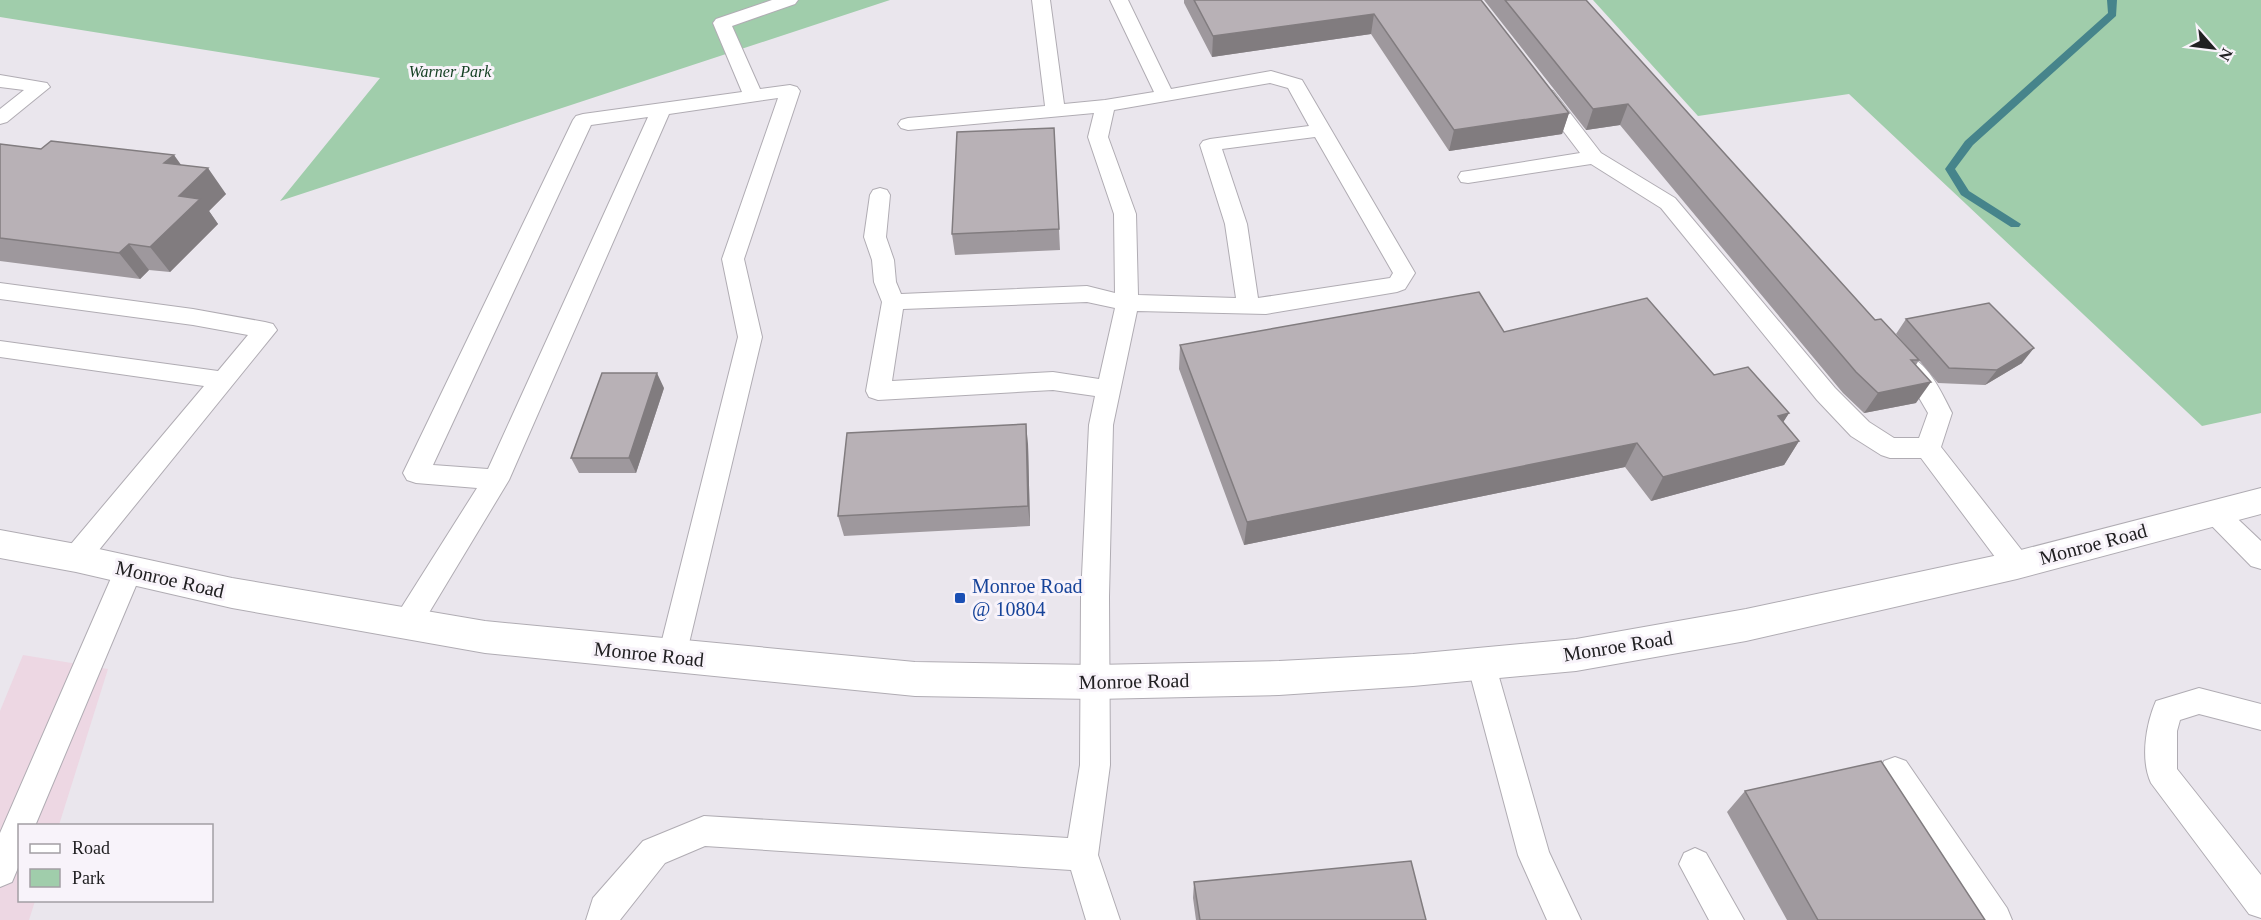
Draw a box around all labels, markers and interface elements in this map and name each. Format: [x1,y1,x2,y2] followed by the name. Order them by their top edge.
[2183,18,2243,78] north arrow
[2215,46,2236,64] text: N
[409,63,492,80] park label: Warner Park
[2037,519,2149,569] street label: Monroe Road
[114,556,226,602] street label: Monroe Road
[972,575,1083,621] place label: Monroe Road @ 10804
[953,591,967,605] marker: Monroe Road @ 10804
[1562,626,1674,666] street label: Monroe Road
[593,637,705,671] street label: Monroe Road
[1079,669,1189,693] street label: Monroe Road
[18,824,213,902] legend
[72,838,110,858] text: Road
[72,868,105,888] text: Park

